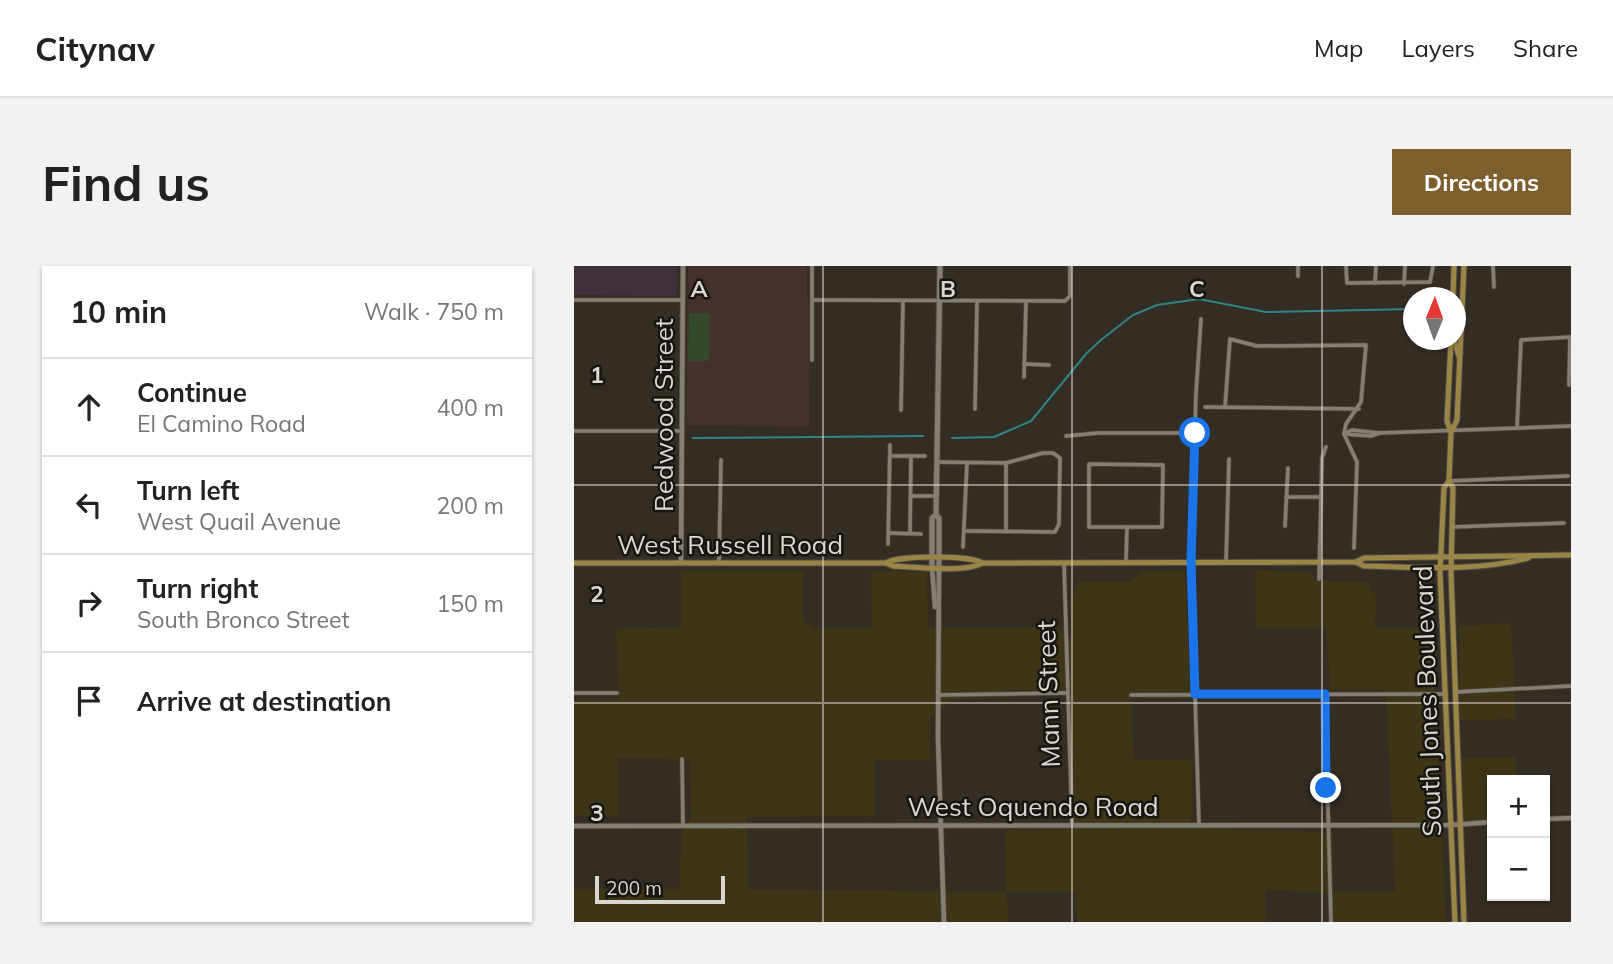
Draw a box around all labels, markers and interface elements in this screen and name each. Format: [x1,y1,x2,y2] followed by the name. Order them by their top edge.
[35,28,155,69] text: Citynav
[1314,33,1363,63] text: Map
[1401,33,1475,63] text: Layers
[1513,33,1578,63] text: Share
[1392,149,1571,215] button: Directions
[42,152,210,213] text: Find us
[690,274,708,303] text: A
[940,274,956,303] text: B
[1189,274,1205,303] text: C
[1403,287,1466,350] north arrow
[70,293,167,331] text: 10 min
[364,297,504,326] text: Walk · 750 m
[647,318,680,512] street label: Redwood Street
[590,360,604,389] text: 1
[137,376,247,409] text: Continue
[70,388,108,426] icon: ahead
[436,393,504,422] text: 400 m
[137,409,306,438] text: El Camino Road
[1179,417,1210,448] route start
[137,474,239,507] text: Turn left
[70,486,108,524] icon: left
[436,491,504,520] text: 200 m
[137,507,341,536] text: West Quail Avenue
[617,528,843,561] street label: West Russell Road
[1406,565,1448,837] street label: South Jones Boulevard
[137,572,258,605] text: Turn right
[590,579,604,608] text: 2
[70,584,108,622] icon: right
[436,589,504,618] text: 150 m
[137,605,350,634] text: South Bronco Street
[1029,620,1067,768] street label: Mann Street
[70,682,108,720] icon: arrive
[137,685,392,718] text: Arrive at destination
[1310,772,1341,803] route end
[1487,775,1550,901] map controls
[1487,775,1550,838] button: +
[907,790,1159,823] street label: West Oquendo Road
[590,798,604,827] text: 3
[1487,838,1550,901] button: −
[595,873,724,905] scale bar
[606,876,662,900] text: 200 m

